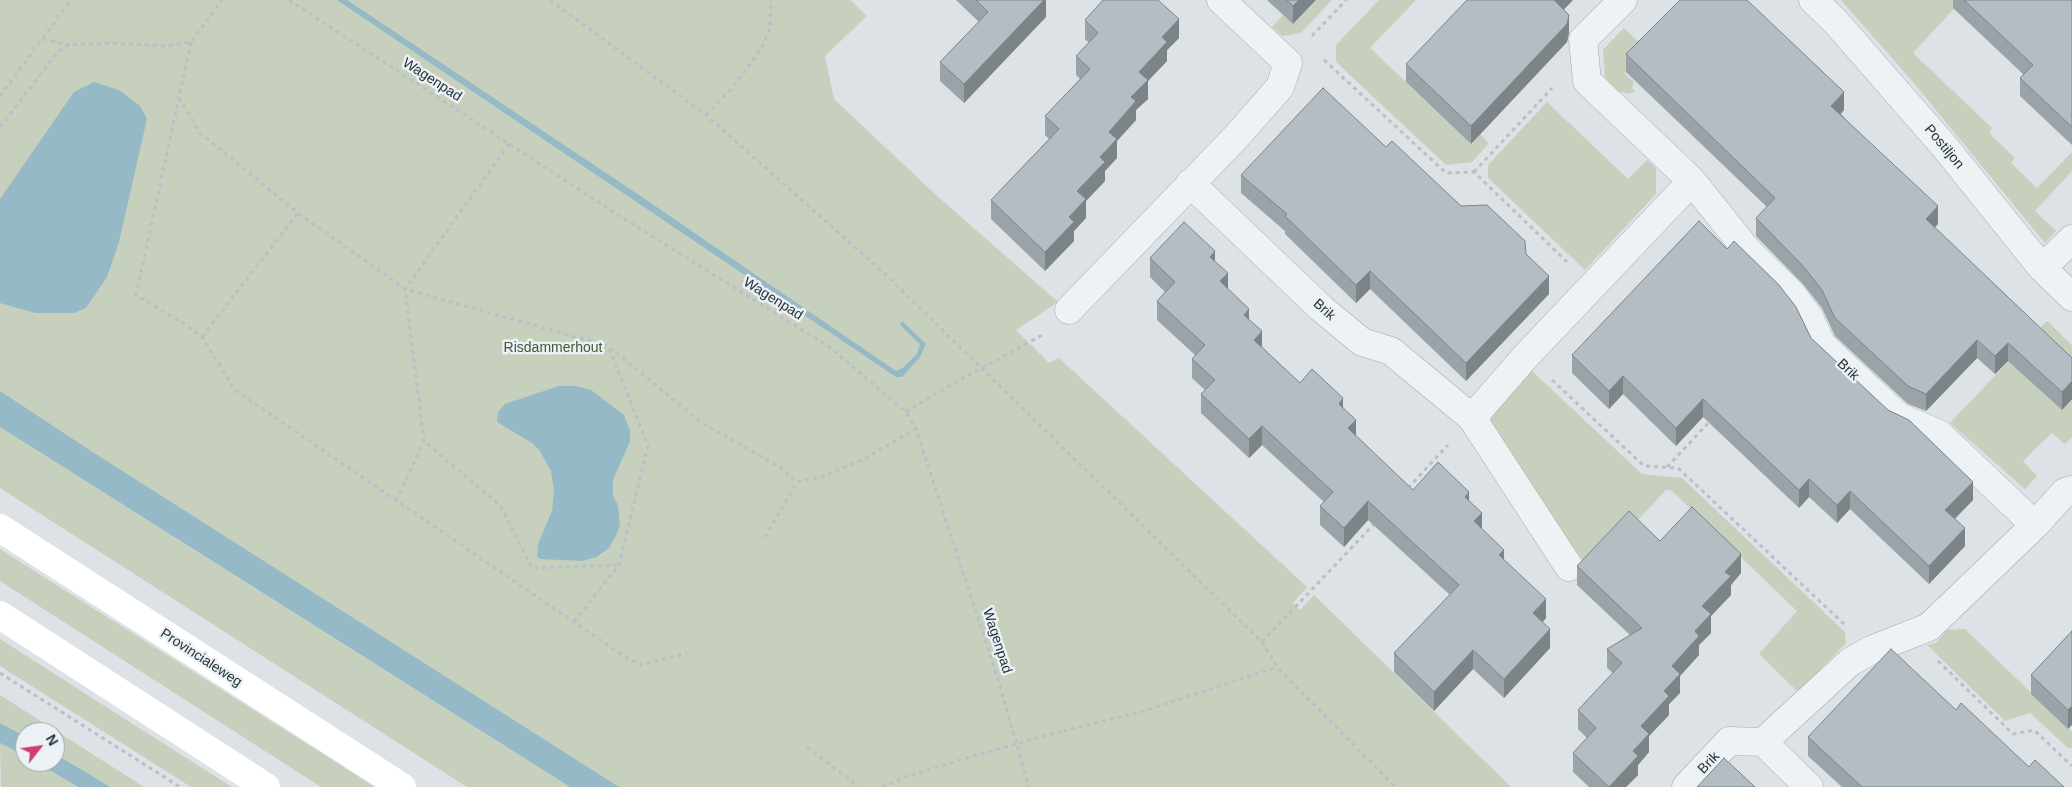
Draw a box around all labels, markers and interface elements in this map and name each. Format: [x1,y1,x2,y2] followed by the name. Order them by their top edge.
[399,55,465,105] street label: Wagenpad
[1921,121,1967,173] street label: Postiljon
[740,274,806,324] street label: Wagenpad
[1309,296,1339,324] street label: Brik
[504,340,602,356] park label: Risdammerhout
[1833,356,1863,384] street label: Brik
[979,606,1015,676] street label: Wagenpad
[157,625,245,691] street label: Provincialeweg
[15,722,65,772] north arrow
[43,732,62,748] text: N
[1695,748,1723,778] street label: Brik

